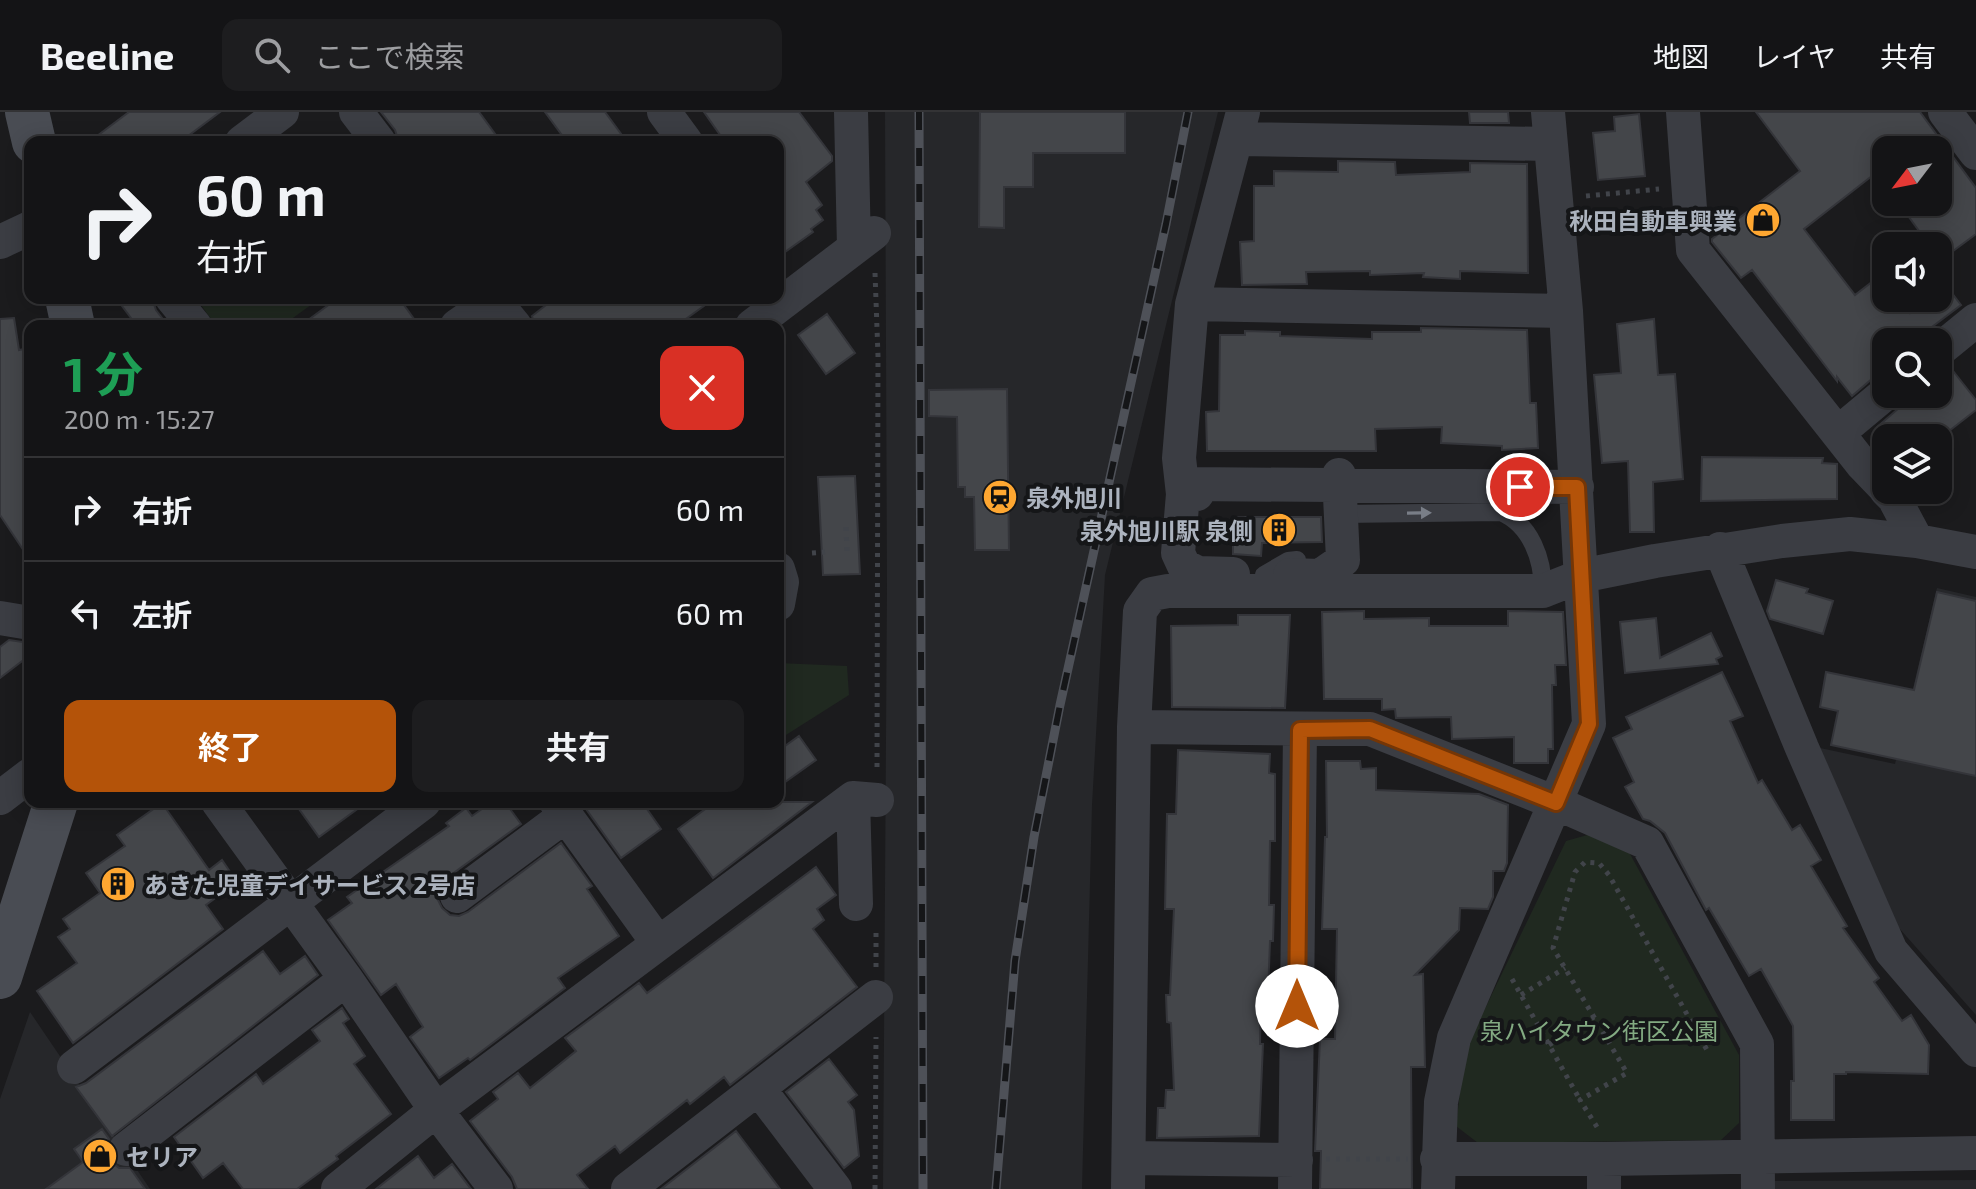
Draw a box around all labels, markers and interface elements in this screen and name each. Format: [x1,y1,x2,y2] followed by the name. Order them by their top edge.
[222,19,782,91] search box
[40,32,174,78] text: Beeline
[250,33,294,77] icon: search
[314,38,464,74] text: ここで検索
[1653,39,1709,73] text: 地図
[1753,39,1836,73] text: レイヤ
[1880,39,1936,73] text: 共有
[1872,136,1952,216] north arrow
[1872,136,1952,504] map controls
[196,160,326,227] text: 60 m
[64,168,168,272] icon: right
[1744,201,1782,239] shop icon: 秋田自動車興業
[1569,206,1737,235] place label: 秋田自動車興業
[1872,232,1952,312] button: sound
[196,234,268,277] text: 右折
[1872,328,1952,408] button: search
[64,344,143,402] text: 1 分
[660,346,744,430] button: close
[64,403,215,434] text: 200 m · 15:27
[1872,424,1952,504] button: layers
[1486,453,1554,521] pin
[1498,465,1542,509] icon: arrive
[981,478,1019,516] station icon: 泉外旭川
[1026,483,1122,512] place label: 泉外旭川
[64,487,108,531] icon: right
[676,491,744,527] text: 60 m
[132,492,192,528] text: 右折
[1407,506,1432,519] one-way arrow
[1260,511,1298,549] building icon: 泉外旭川駅 泉側
[1080,516,1253,545] place label: 泉外旭川駅 泉側
[64,591,108,635] icon: left
[676,595,744,631] text: 60 m
[132,596,192,632] text: 左折
[64,700,396,792] button: 終了
[412,700,744,792] button: 共有
[99,865,137,903] building icon: あきた児童デイサービス 2号店
[144,870,475,899] place label: あきた児童デイサービス 2号店
[1255,964,1339,1048] position arrow
[1480,1016,1718,1045] park label: 泉ハイタウン街区公園
[81,1137,119,1175] shop icon: セリア
[126,1142,198,1171] place label: セリア

